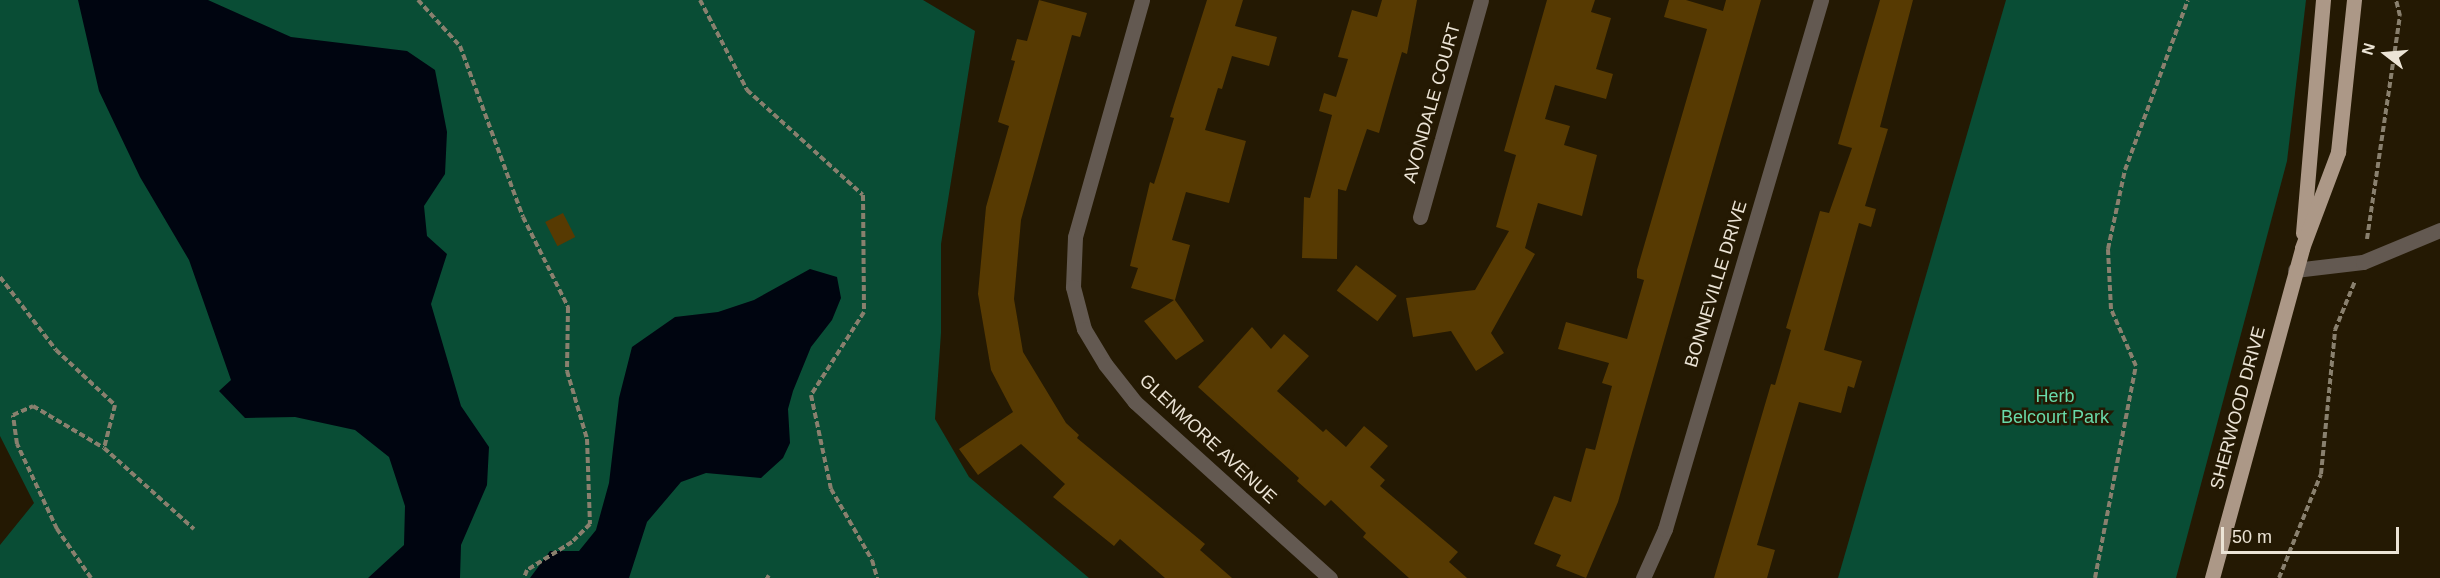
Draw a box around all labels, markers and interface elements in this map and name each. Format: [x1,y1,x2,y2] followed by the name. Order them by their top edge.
[1399,21,1465,185] street label: AVONDALE COURT
[2356,24,2416,84] north arrow
[2358,41,2378,57] text: N
[1680,198,1752,370] street label: BONNEVILLE DRIVE
[2206,324,2270,492] street label: SHERWOOD DRIVE
[1135,369,1281,509] street label: GLENMORE AVENUE
[2001,386,2109,428] park label: Herb Belcourt Park
[2224,515,2402,553] scale bar
[2232,527,2272,547] text: 50 m

